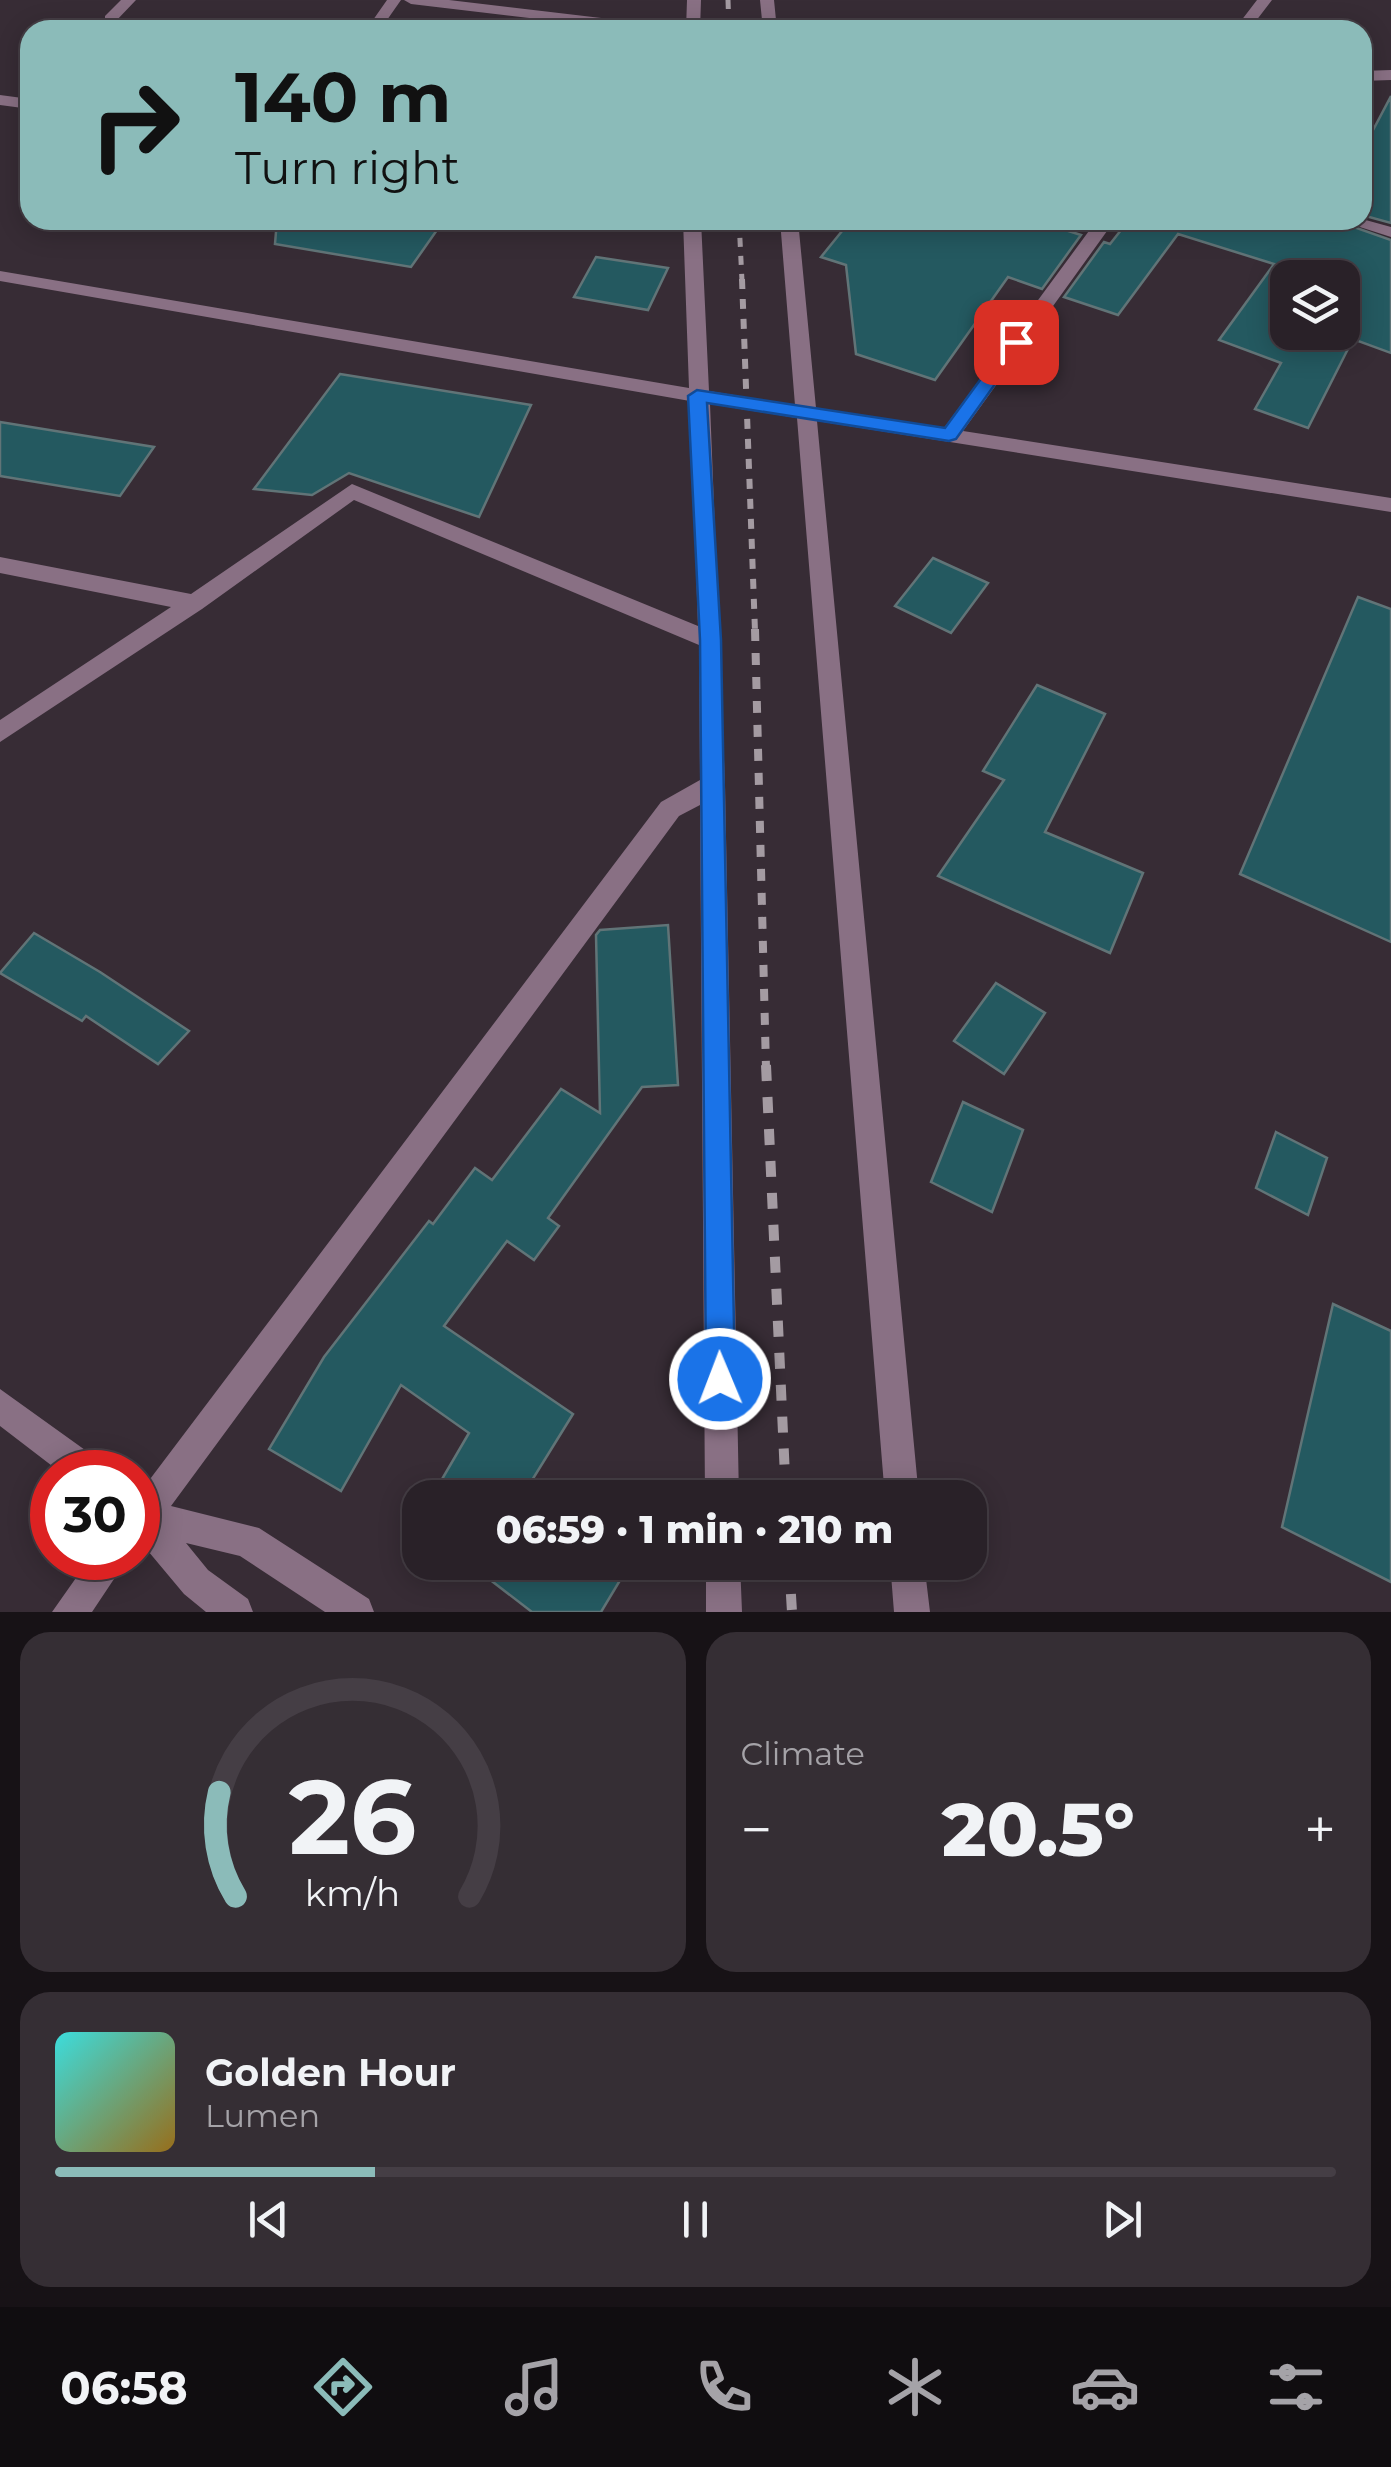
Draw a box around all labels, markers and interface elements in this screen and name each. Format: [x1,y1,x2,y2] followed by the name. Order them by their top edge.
[235,54,451,140] text: 140 m
[70,60,200,190] icon: right
[235,140,460,195] text: Turn right
[1270,260,1360,350] map controls
[1270,260,1360,350] button: layers
[974,300,1059,385] pin
[989,315,1044,370] icon: arrive
[668,1327,772,1431] position arrow
[30,1450,160,1580] speed limit sign: 30
[496,1506,893,1553] text: 06:59 · 1 min · 210 m
[741,1734,865,1773] text: Climate
[289,1753,417,1880] text: 26
[942,1783,1135,1875] text: 20.5°
[741,1796,772,1863] text: −
[1304,1796,1336,1863] text: +
[305,1871,400,1915] text: km/h
[205,2049,456,2096] text: Golden Hour
[205,2096,320,2135] text: Lumen
[241,2192,296,2247] icon: previous
[668,2192,723,2247] icon: pause
[1095,2192,1150,2247] icon: next
[308,2352,378,2422] icon: directions
[499,2352,569,2422] icon: music
[689,2352,759,2422] icon: phone
[880,2352,950,2422] icon: climate
[1070,2352,1140,2422] icon: car
[1261,2352,1331,2422] icon: filters
[60,2360,188,2415] text: 06:58

